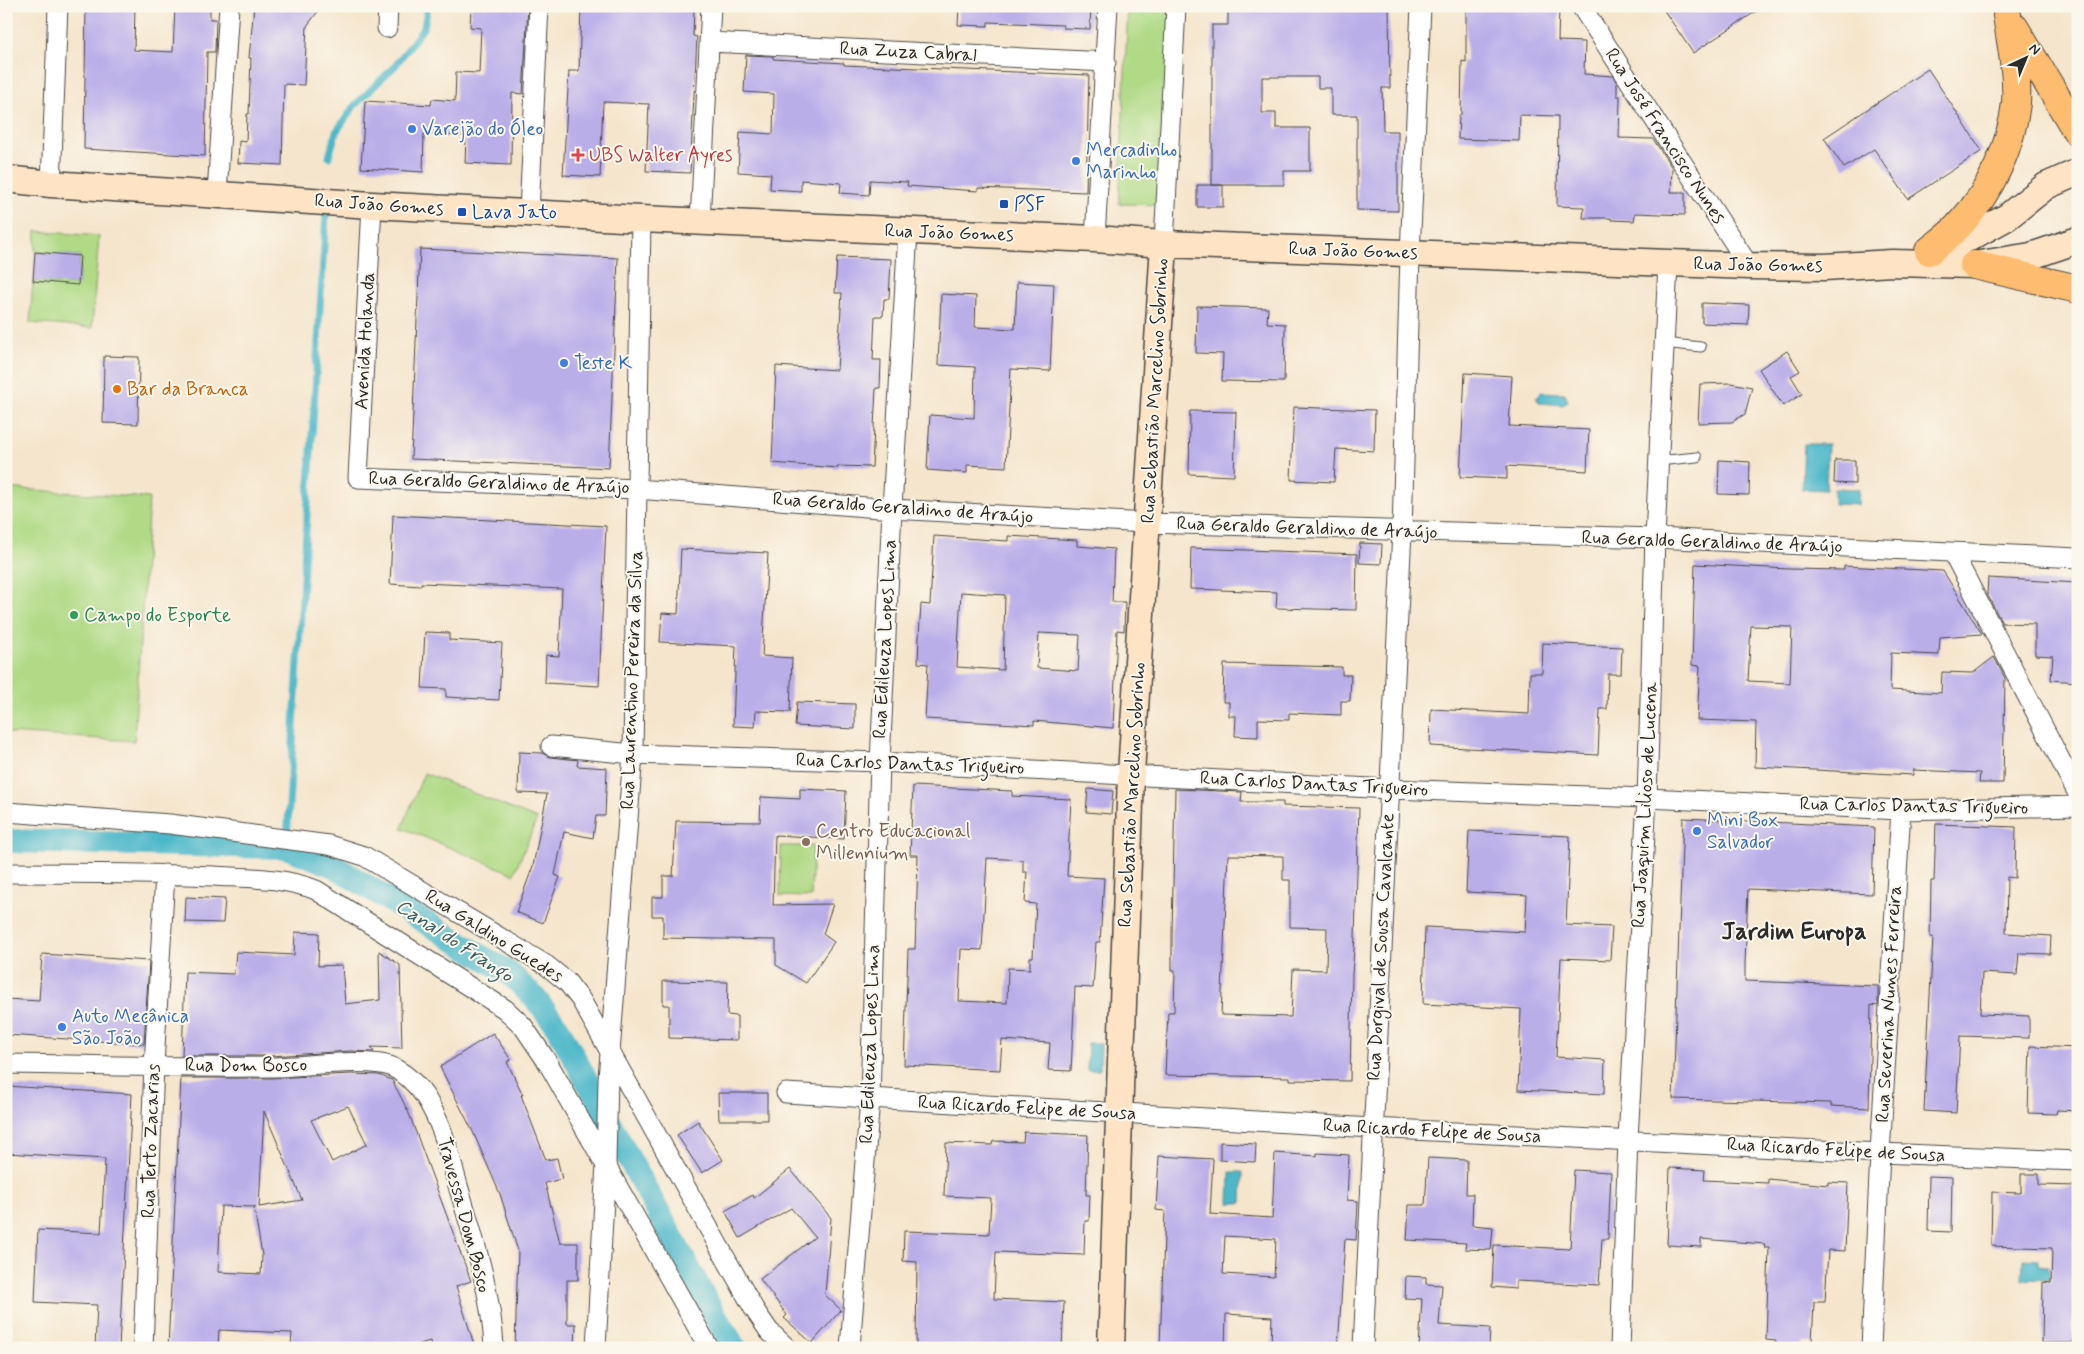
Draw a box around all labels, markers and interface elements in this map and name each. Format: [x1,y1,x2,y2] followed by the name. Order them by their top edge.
[2002,32,2052,82] north arrow
[839,36,977,68] street label: Rua Zuza Cabral
[2025,40,2044,59] text: N
[1599,43,1731,229] street label: Rua José Francisco Nunes
[422,117,543,143] place label: Varejão do Óleo
[406,123,418,135] marker: Varejão do Óleo
[1086,138,1177,185] place label: Mercadinho Marinho
[589,143,733,169] place label: UBS Walter Ayres
[571,148,585,162] marker: UBS Walter Ayres
[1070,155,1082,167] marker: Mercadinho Marinho
[314,188,444,222] street label: Rua João Gomes
[1014,192,1046,217] place label: PSF
[998,198,1010,210] marker: PSF
[472,200,557,225] place label: Lava Jato
[456,206,468,218] marker: Lava Jato
[884,218,1014,248] street label: Rua João Gomes
[1288,236,1418,266] street label: Rua João Gomes
[1693,251,1823,279] street label: Rua João Gomes
[1136,257,1174,524] street label: Rua Sebastião Marcelino Sobrinho
[349,272,381,410] street label: Avenida Holanda
[574,351,633,376] place label: Teste K
[558,357,570,369] marker: Teste K
[127,377,249,402] place label: Bar da Branca
[111,383,123,395] marker: Bar da Branca
[368,466,630,500] street label: Rua Geraldo Geraldino de Araújo
[772,486,1034,530] street label: Rua Geraldo Geraldino de Araújo
[1176,511,1438,545] street label: Rua Geraldo Geraldino de Araújo
[1581,525,1843,559] street label: Rua Geraldo Geraldino de Araújo
[867,539,903,739] street label: Rua Edileuza Lopes Lima
[615,550,649,810] street label: Rua Laurentino Pereira da Silva
[84,603,231,628] place label: Campo do Esporte
[68,609,80,621] marker: Campo do Esporte
[1113,661,1151,928] street label: Rua Sebastião Marcelino Sobrinho
[1626,681,1664,929] street label: Rua Joaquim Lilioso de Lucena
[795,748,1025,783] street label: Rua Carlos Dantas Trigueiro
[1199,766,1429,805] street label: Rua Carlos Dantas Trigueiro
[1799,792,2029,823] street label: Rua Carlos Dantas Trigueiro
[1707,808,1779,855] place label: Mini Box Salvador
[1362,813,1402,1082] street label: Rua Dorgival de Sousa Cavalcante
[816,819,971,866] place label: Centro Educacional Millennium
[1691,825,1703,837] marker: Mini Box Salvador
[800,836,812,848] marker: Centro Educacional Millennium
[420,883,568,989] street label: Rua Galdino Guedes
[1870,885,1908,1123] street label: Rua Severina Nunes Ferreira
[389,893,519,991] water label: Canal do Frango
[1721,917,1867,948] district label: Jardim Europa
[854,944,886,1144] street label: Rua Edileuza Lopes Lima
[72,1004,189,1051] place label: Auto Mecânica São João
[56,1021,68,1033] marker: Auto Mecânica São João
[185,1053,307,1078] street label: Rua Dom Bosco
[136,1063,166,1219] street label: Rua Terto Zacarias
[917,1090,1137,1126] street label: Rua Ricardo Felipe de Sousa
[1322,1113,1542,1149] street label: Rua Ricardo Felipe de Sousa
[1726,1132,1946,1168] street label: Rua Ricardo Felipe de Sousa
[431,1135,497,1295] street label: Travessa Dom Bosco

